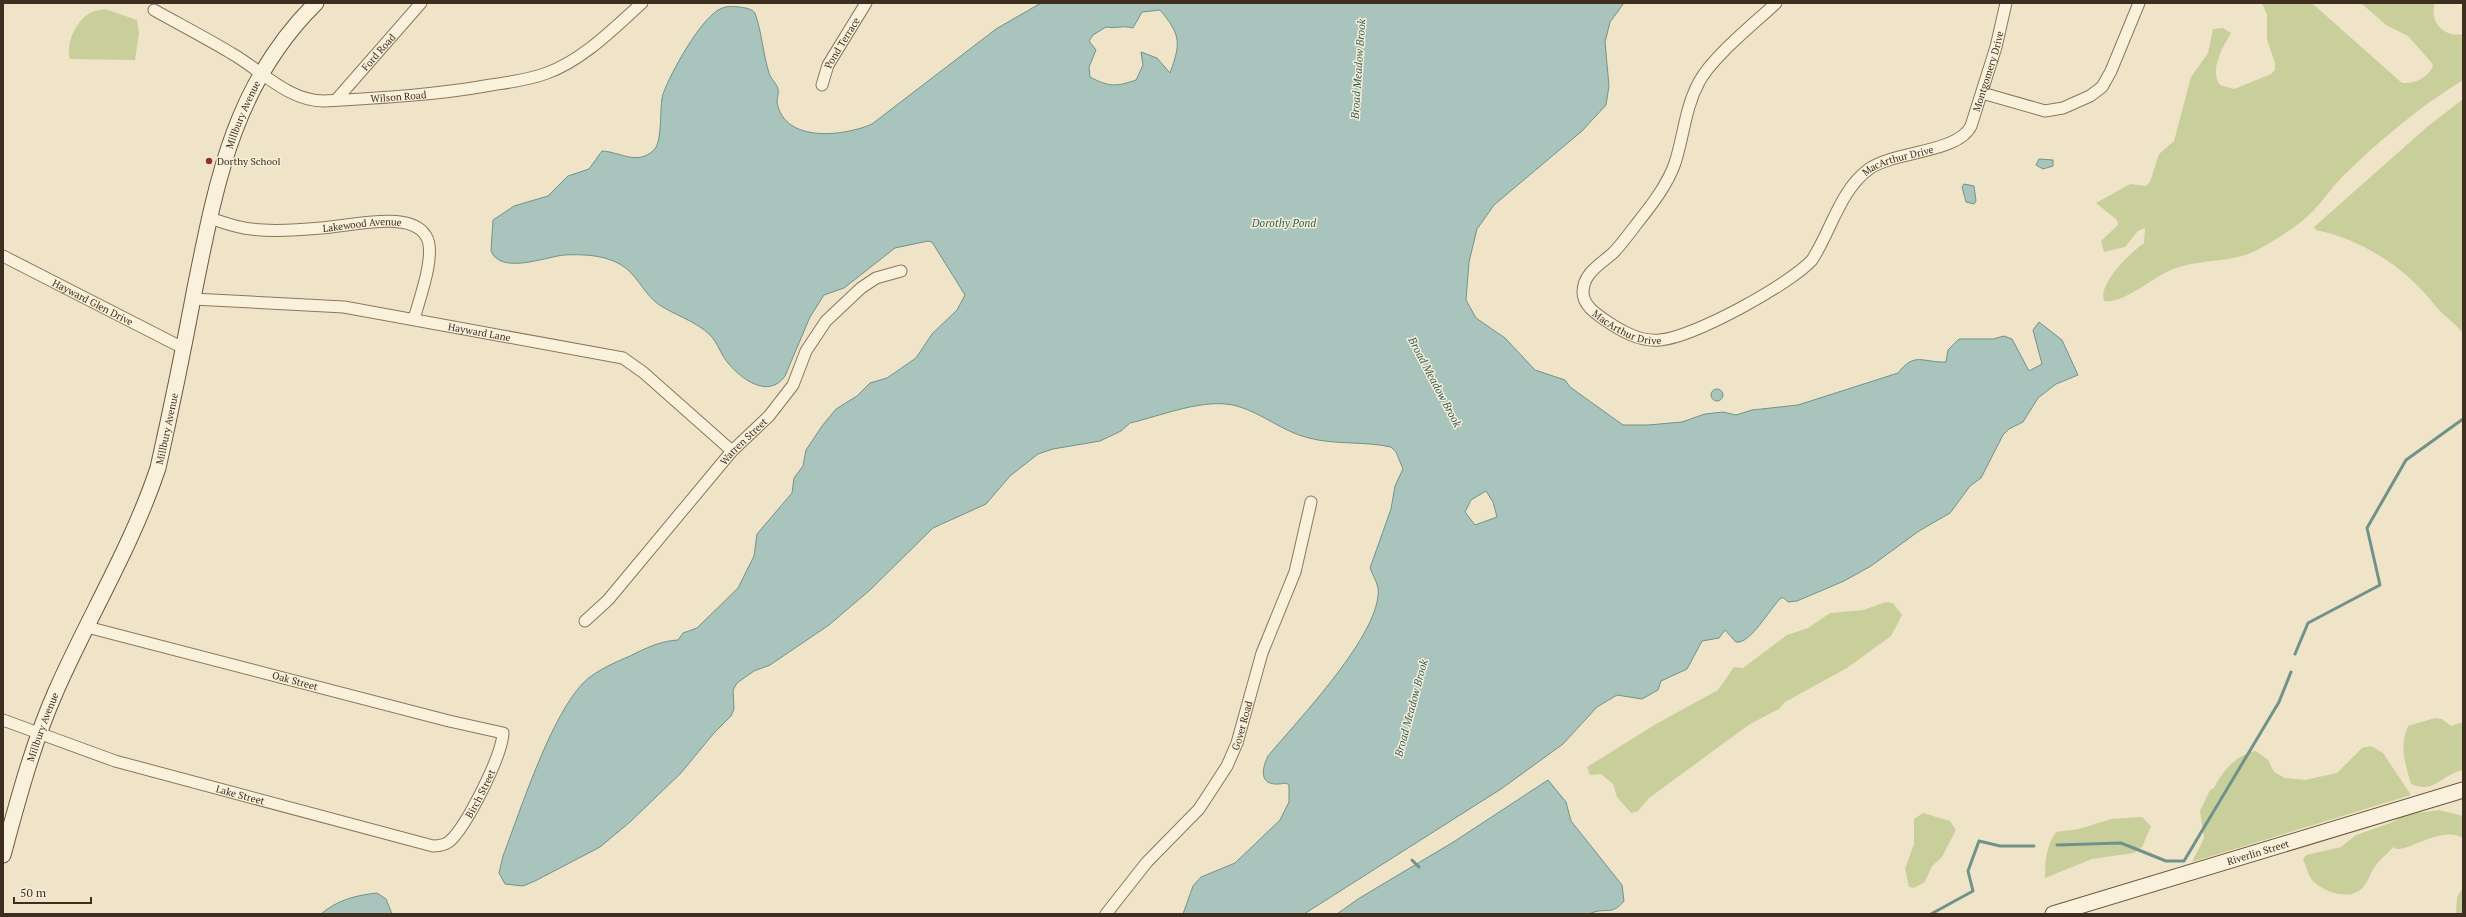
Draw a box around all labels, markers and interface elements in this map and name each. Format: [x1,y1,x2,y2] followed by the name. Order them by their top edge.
[821,15,862,70] street label: Pond Terrace
[1347,18,1369,121] water label: Broad Meadow Brook
[358,30,398,73] street label: Ford Road
[1969,30,2006,113] street label: Montgomery Drive
[222,78,263,150] street label: Millbury Avenue
[370,87,427,105] street label: Wilson Road
[1859,142,1935,178] street label: MacArthur Drive
[217,155,280,168] place label: Dorthy School
[204,156,214,166] marker: Dorthy School
[322,215,403,234] street label: Lakewood Avenue
[1251,216,1316,230] water label: Dorothy Pond
[50,276,136,328] street label: Hayward Glen Drive
[1590,307,1662,347] street label: MacArthur Drive
[447,320,512,344] street label: Hayward Lane
[1405,334,1465,430] water label: Broad Meadow Brook
[152,392,181,466] street label: Millbury Avenue
[717,415,770,467] street label: Warren Street
[1391,657,1431,759] water label: Broad Meadow Brook
[271,669,320,693] street label: Oak Street
[24,690,61,763] street label: Millbury Avenue
[1228,699,1255,752] street label: Gover Road
[462,767,498,820] street label: Birch Street
[215,782,266,807] street label: Lake Street
[2225,836,2291,868] street label: Riverlin Street
[14,879,91,905] scale bar
[20,885,47,900] text: 50 m

